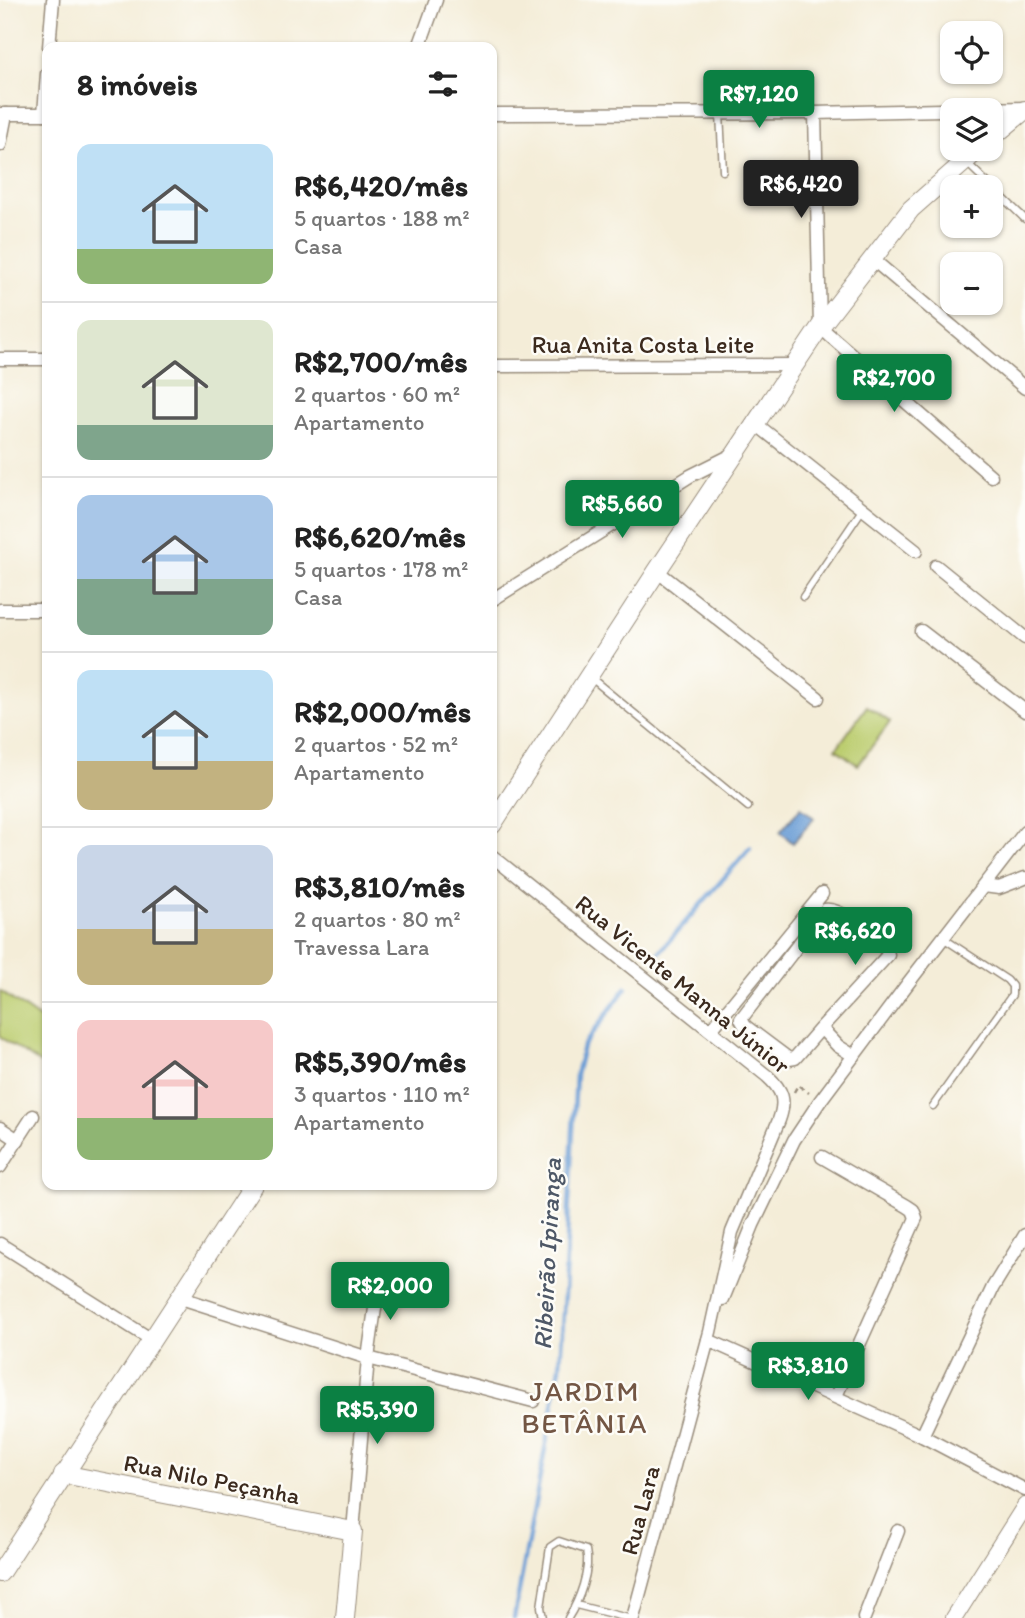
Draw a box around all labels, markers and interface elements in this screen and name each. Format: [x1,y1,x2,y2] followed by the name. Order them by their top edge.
[940,21,1003,315] map controls
[940,21,1003,84] button: locate
[424,65,462,103] icon: filters
[77,66,198,103] text: 8 imóveis
[694,71,824,130] pin: R$7,120
[719,79,799,107] text: R$7,120
[940,98,1003,161] button: layers
[736,160,866,220] pin: R$6,420
[294,167,468,204] text: R$6,420/mês
[759,169,843,197] text: R$6,420
[133,172,217,256] icon: home
[940,175,1003,238] button: +
[294,204,470,232] text: 5 quartos · 188 m²
[294,232,342,260] text: Casa
[940,252,1003,315] button: −
[532,330,754,359] street label: Rua Anita Costa Leite
[294,343,468,380] text: R$2,700/mês
[133,348,217,432] icon: home
[829,354,959,414] pin: R$2,700
[853,363,935,391] text: R$2,700
[294,380,460,408] text: 2 quartos · 60 m²
[294,408,425,436] text: Apartamento
[557,480,687,540] pin: R$5,660
[581,489,663,517] text: R$5,660
[294,518,466,555] text: R$6,620/mês
[133,523,217,607] icon: home
[294,555,469,583] text: 5 quartos · 178 m²
[294,583,342,611] text: Casa
[294,693,471,730] text: R$2,000/mês
[133,698,217,782] icon: home
[294,730,458,758] text: 2 quartos · 52 m²
[294,758,425,786] text: Apartamento
[294,868,465,905] text: R$3,810/mês
[133,873,217,957] icon: home
[570,888,797,1080] street label: Rua Vicente Manna Júnior
[294,905,461,933] text: 2 quartos · 80 m²
[790,908,920,967] pin: R$6,620
[814,916,896,944] text: R$6,620
[294,933,429,961] text: Travessa Lara
[294,1043,466,1080] text: R$5,390/mês
[133,1048,217,1132] icon: home
[294,1080,470,1108] text: 3 quartos · 110 m²
[294,1108,425,1136] text: Apartamento
[526,1157,568,1351] water label: Ribeirão Ipiranga
[325,1262,455,1322] pin: R$2,000
[347,1271,433,1299] text: R$2,000
[743,1342,873,1402] pin: R$3,810
[768,1351,848,1379] text: R$3,810
[522,1374,648,1440] district label: JARDIM BETÂNIA
[312,1386,442,1446] pin: R$5,390
[336,1395,418,1423] text: R$5,390
[121,1448,303,1510] street label: Rua Nilo Peçanha
[614,1462,666,1558] street label: Rua Lara

